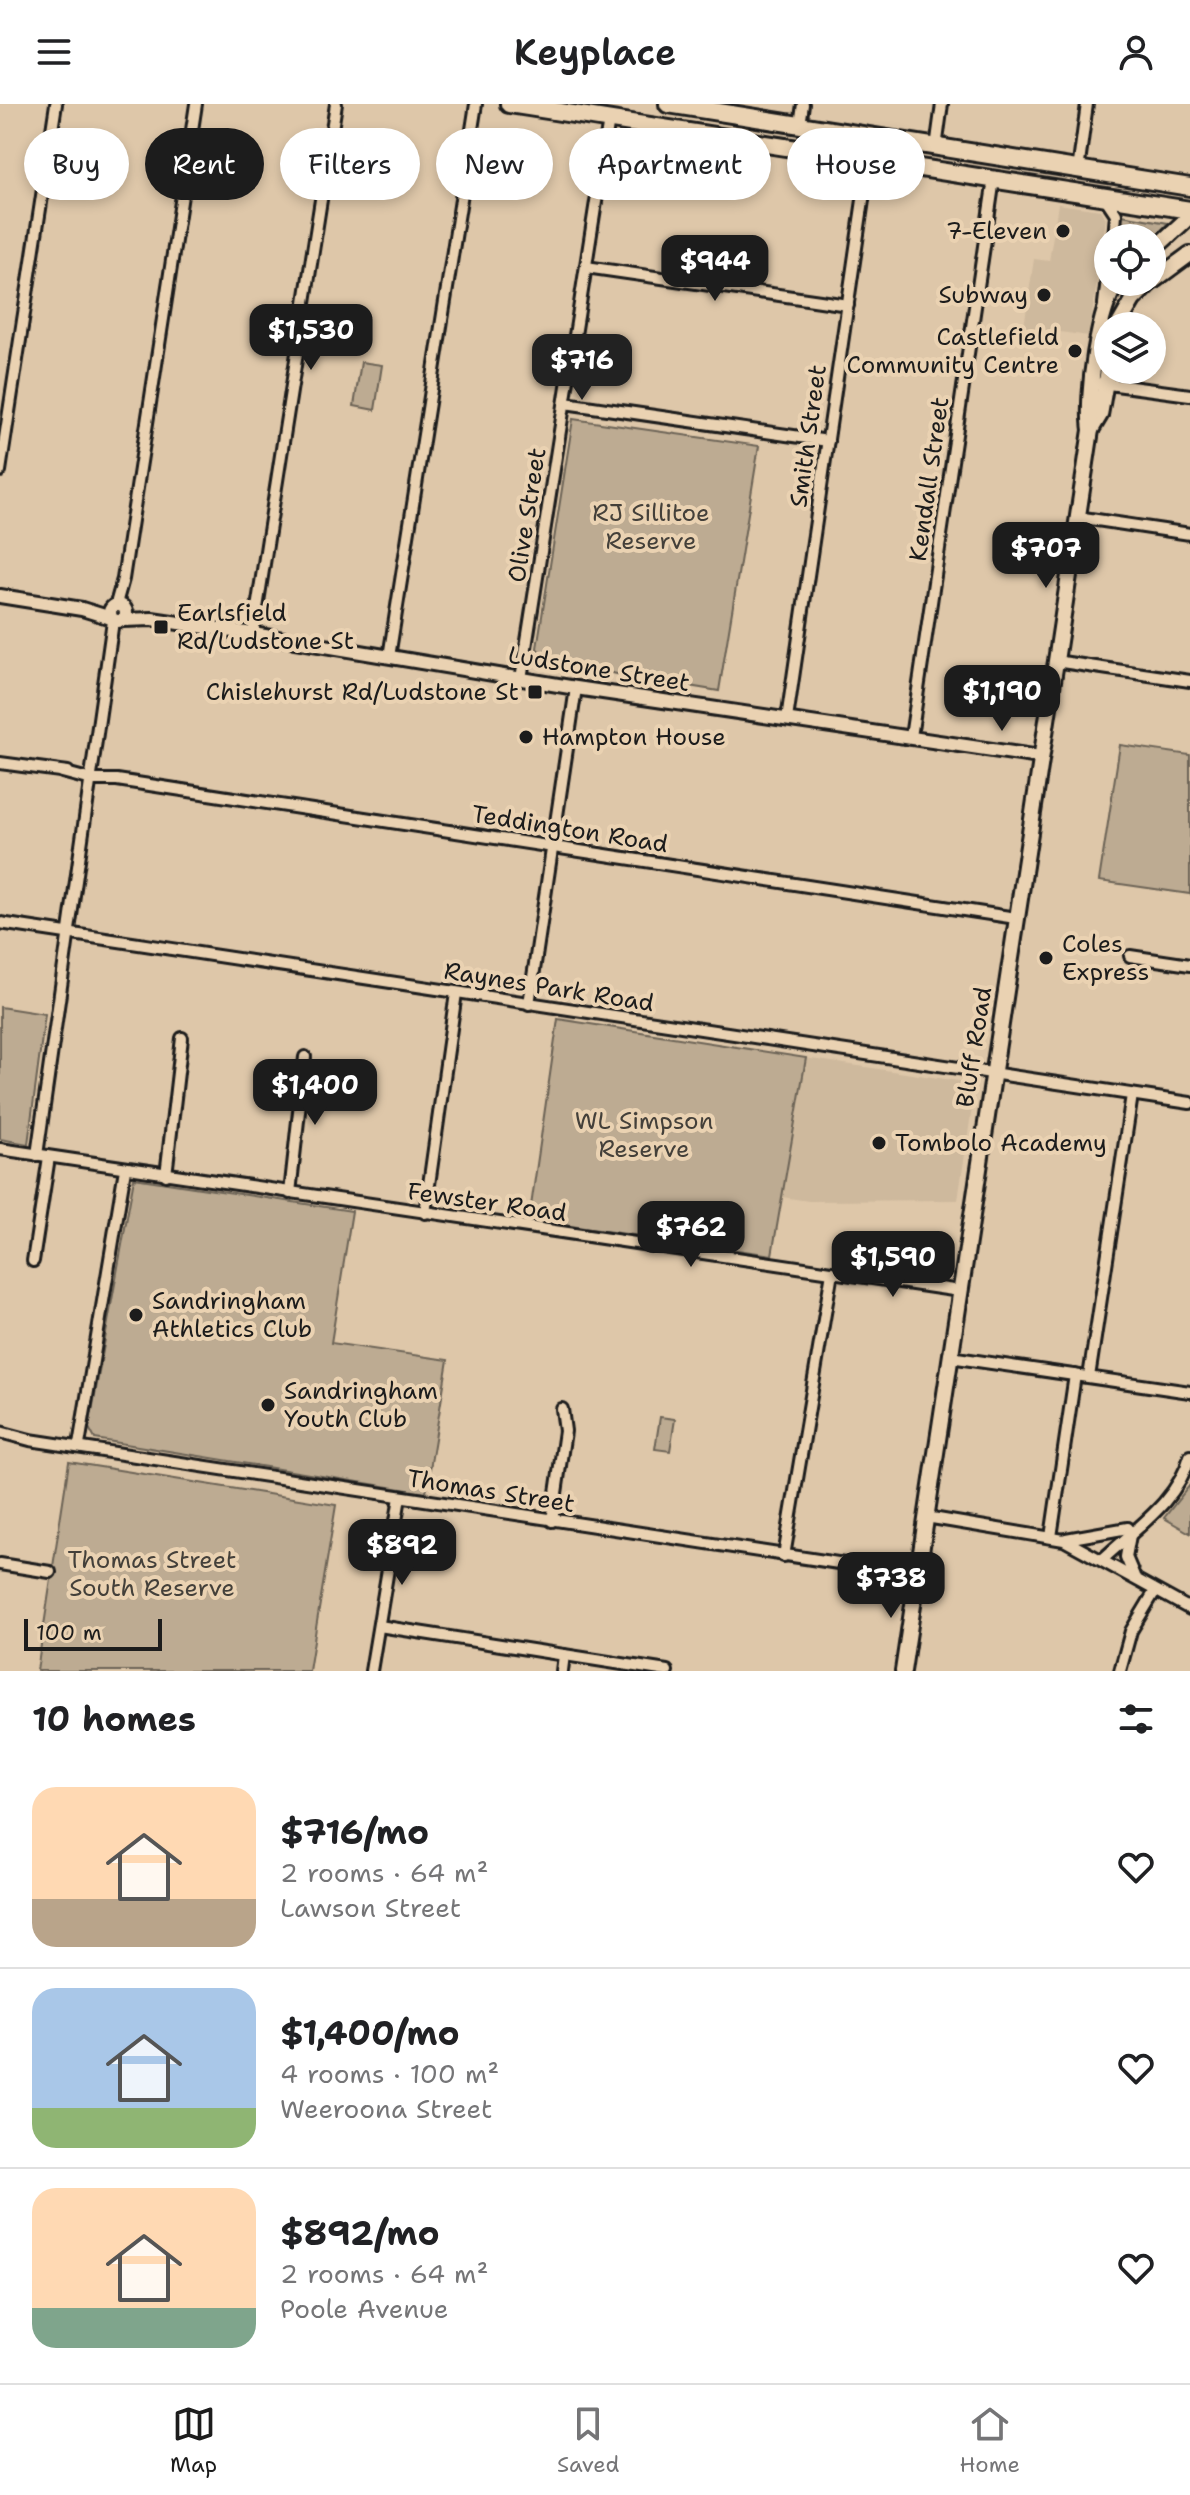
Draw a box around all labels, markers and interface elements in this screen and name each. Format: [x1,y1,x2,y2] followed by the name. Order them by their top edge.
[514,28,676,77] text: Keyplace
[32,30,76,74] icon: menu
[1114,30,1158,74] icon: person
[24,128,129,200] chip: Buy
[145,128,264,200] chip: Rent
[280,128,420,200] chip: Filters
[436,128,553,200] chip: New
[569,128,771,200] chip: Apartment
[787,128,925,200] chip: House
[946,215,1047,247] place label: 7-Eleven
[1054,222,1072,240] marker: 7-Eleven
[1094,224,1166,384] map controls
[1094,224,1166,296] button: locate
[668,235,762,303] pin: $944
[679,243,751,278] text: $944
[939,279,1028,311] place label: Subway
[1035,286,1053,304] marker: Subway
[246,304,376,372] pin: $1,530
[268,312,354,347] text: $1,530
[1094,312,1166,384] button: layers
[847,321,1059,381] place label: Castlefield Community Centre
[535,334,629,402] pin: $716
[550,342,614,377] text: $716
[1066,342,1084,360] marker: Castlefield Community Centre
[782,363,834,509] street label: Smith Street
[902,395,956,563] street label: Kendall Street
[501,445,553,585] street label: Olive Street
[592,497,710,557] park label: RJ Sillitoe Reserve
[999,522,1093,590] pin: $707
[1010,530,1082,565] text: $707
[177,597,354,657] place label: Earlsfield Rd/Ludstone St
[152,618,170,636] marker: Earlsfield Rd/Ludstone St
[506,639,692,699] street label: Ludstone Street
[937,665,1067,733] pin: $1,190
[962,673,1042,708] text: $1,190
[206,676,519,708] place label: Chislehurst Rd/Ludstone St
[526,683,544,701] marker: Chislehurst Rd/Ludstone St
[542,721,726,753] place label: Hampton House
[517,728,535,746] marker: Hampton House
[470,798,670,860] street label: Teddington Road
[1062,928,1149,988] place label: Coles Express
[1037,949,1055,967] marker: Coles Express
[442,955,656,1019] street label: Raynes Park Road
[949,984,999,1110] street label: Bluff Road
[250,1059,380,1127] pin: $1,400
[271,1067,359,1102] text: $1,400
[575,1105,713,1165] park label: WL Simpson Reserve
[895,1127,1107,1159] place label: Tombolo Academy
[870,1134,888,1152] marker: Tombolo Academy
[405,1175,569,1229] street label: Fewster Road
[644,1201,738,1269] pin: $762
[656,1209,726,1244] text: $762
[828,1231,958,1299] pin: $1,590
[850,1239,936,1274] text: $1,590
[152,1285,312,1345] place label: Sandringham Athletics Club
[127,1306,145,1324] marker: Sandringham Athletics Club
[284,1375,438,1435] place label: Sandringham Youth Club
[259,1396,277,1414] marker: Sandringham Youth Club
[405,1462,577,1520] street label: Thomas Street
[355,1519,449,1587] pin: $892
[366,1527,438,1562] text: $892
[67,1544,237,1604] park label: Thomas Street South Reserve
[844,1552,938,1620] pin: $738
[856,1560,926,1595] text: $738
[24,1615,162,1651] scale bar
[36,1618,102,1647] text: 100 m
[32,1696,196,1742] text: 10 homes
[1114,1697,1158,1741] icon: filters
[280,1809,429,1855] text: $716/mo
[96,1819,192,1915] icon: home
[1114,1845,1158,1889] icon: heart
[280,1855,488,1890] text: 2 rooms · 64 m²
[280,1890,461,1925] text: Lawson Street
[280,2010,460,2056] text: $1,400/mo
[96,2020,192,2116] icon: home
[1114,2046,1158,2090] icon: heart
[280,2056,499,2091] text: 4 rooms · 100 m²
[280,2091,492,2126] text: Weeroona Street
[280,2210,440,2256] text: $892/mo
[96,2220,192,2316] icon: home
[1114,2246,1158,2290] icon: heart
[280,2256,488,2291] text: 2 rooms · 64 m²
[280,2291,449,2326] text: Poole Avenue
[170,2402,217,2479] tab: Map
[557,2402,620,2479] tab: Saved
[960,2402,1020,2479] tab: Home

